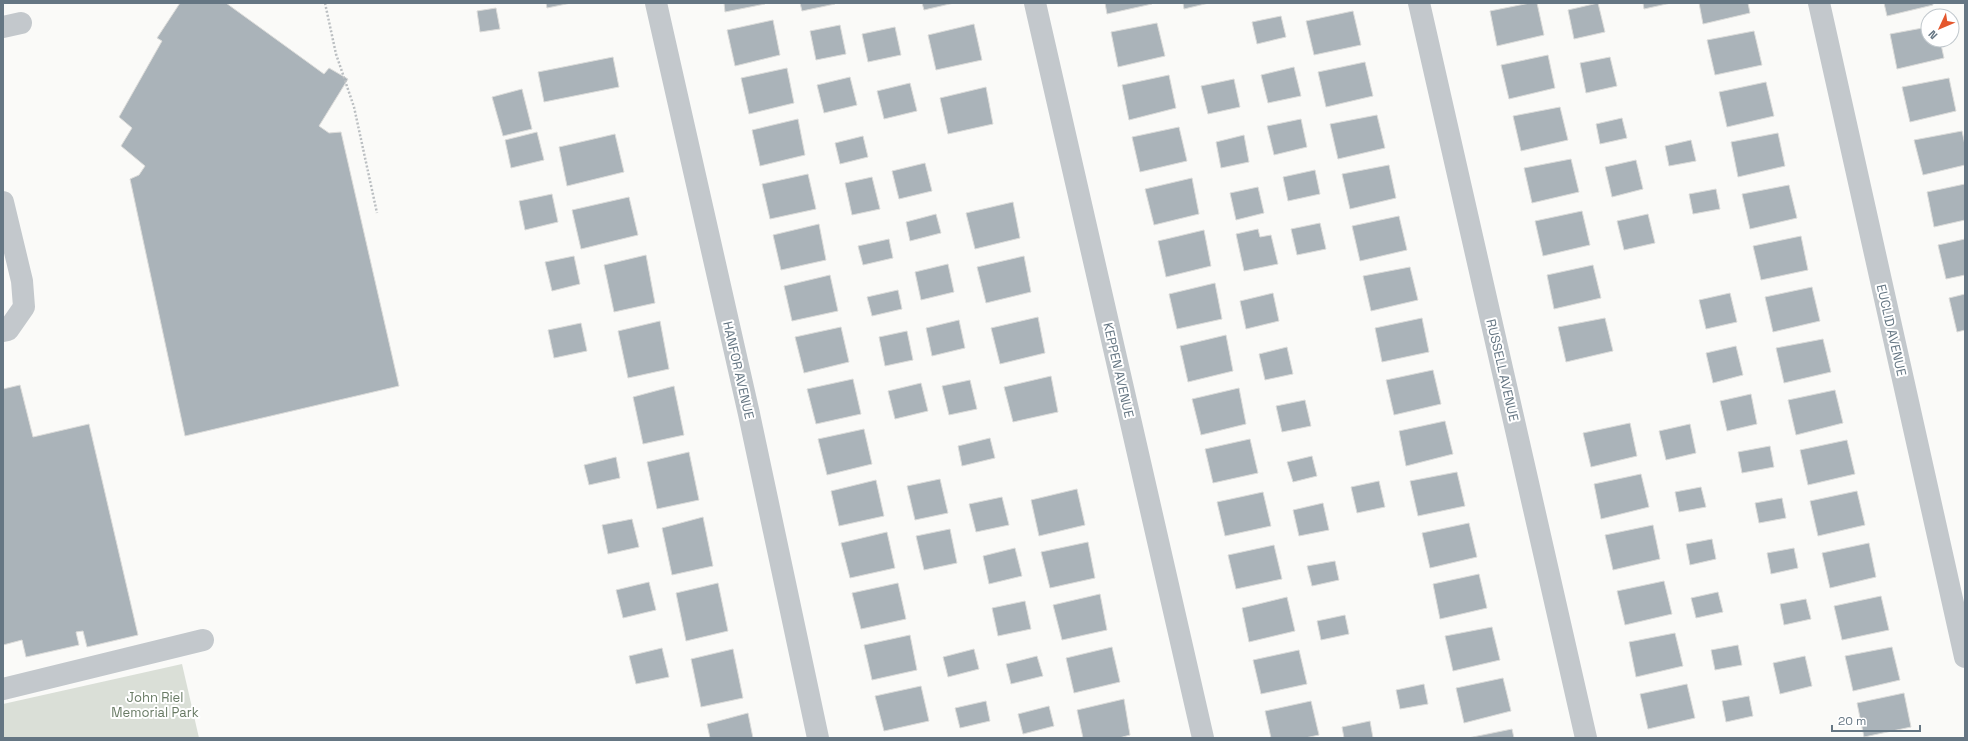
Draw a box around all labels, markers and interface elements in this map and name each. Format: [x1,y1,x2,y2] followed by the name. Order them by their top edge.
[1920,8,1960,48] north arrow
[1925,27,1940,42] text: N
[1873,282,1910,378] street label: EUCLID AVENUE
[1482,317,1523,423] street label: RUSSELL AVENUE
[719,320,758,421] street label: HANFOR AVENUE
[1099,321,1138,420] street label: KEPPEN AVENUE
[111,689,199,721] park label: John Riel Memorial Park
[1832,707,1920,733] scale bar
[1838,713,1866,729] text: 20 m

